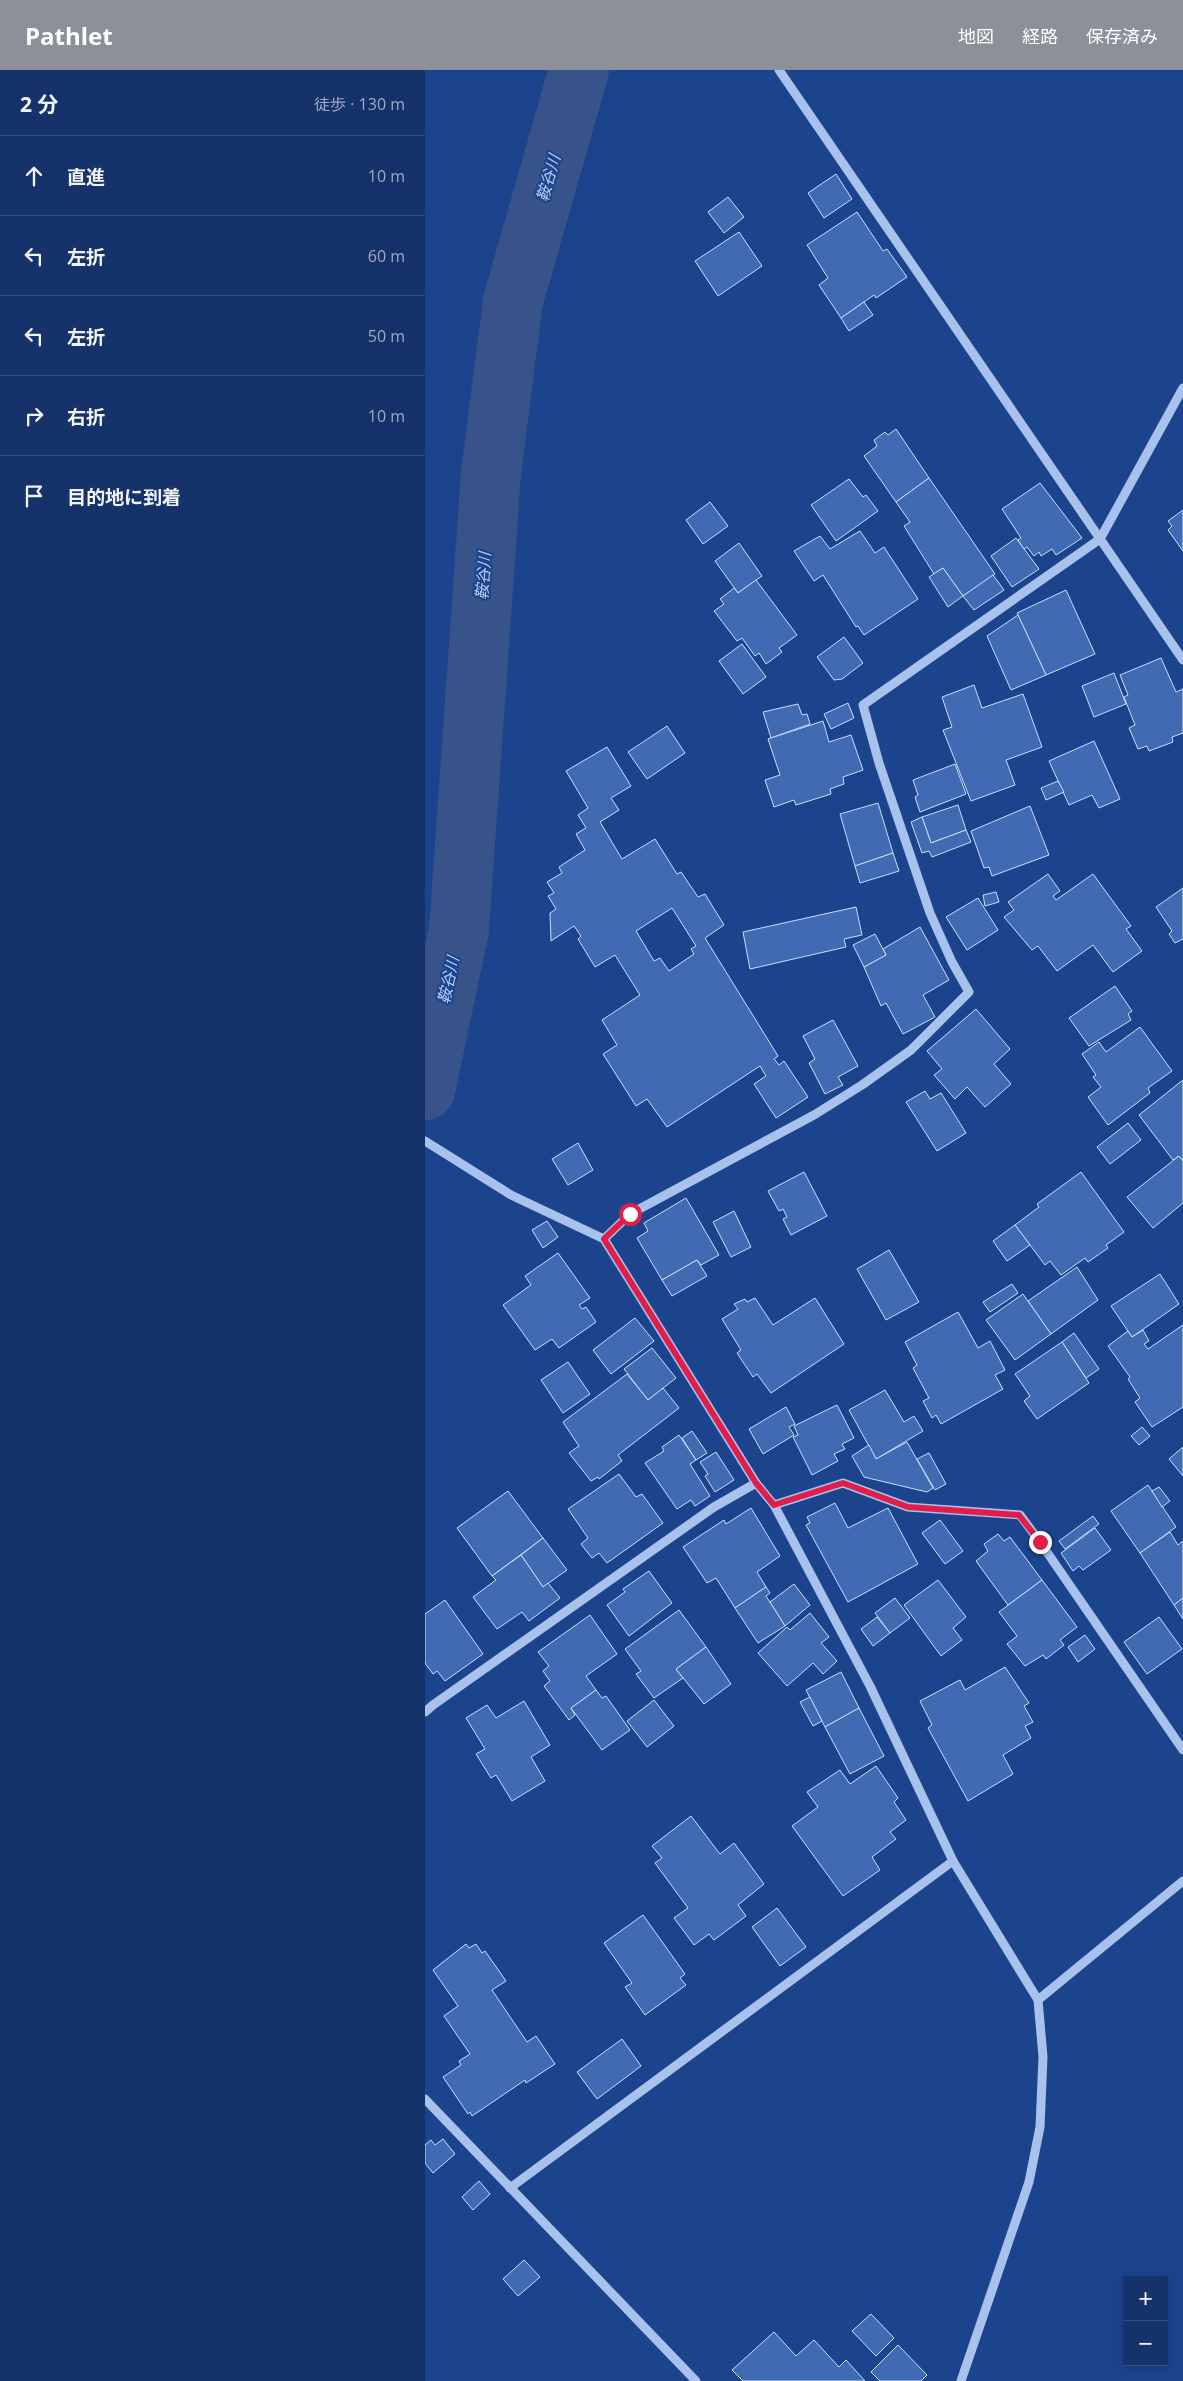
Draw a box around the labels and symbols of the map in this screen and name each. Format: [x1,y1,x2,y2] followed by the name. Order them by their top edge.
[531,150,566,204] water label: 鞍谷川
[470,549,496,601] water label: 鞍谷川
[432,952,464,1006] water label: 鞍谷川
[619,1203,642,1226] route start
[1029,1531,1052,1554] route end

